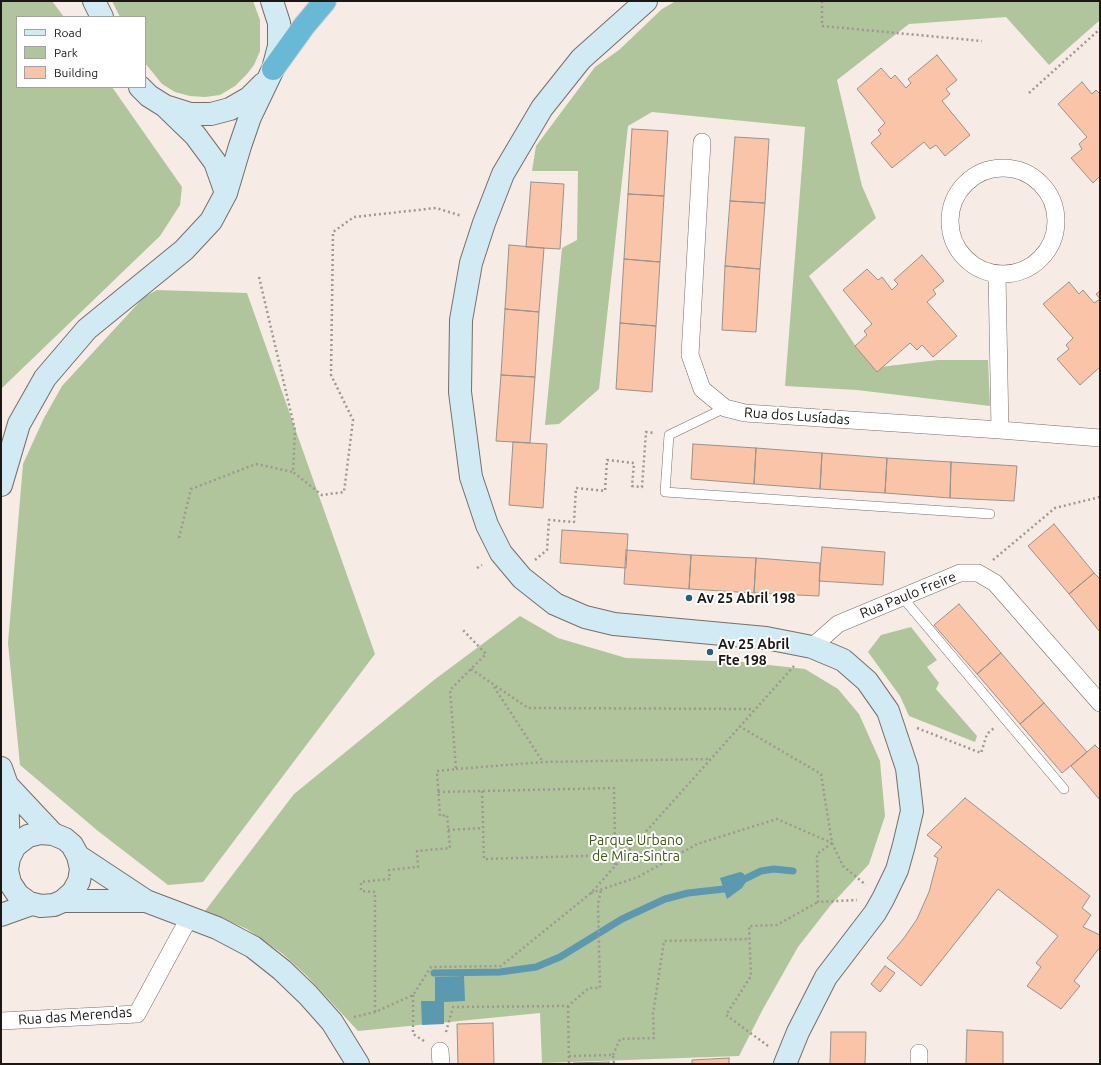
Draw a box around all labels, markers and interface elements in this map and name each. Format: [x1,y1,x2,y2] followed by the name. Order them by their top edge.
[16,16,146,88] legend
[54,26,82,39] text: Road
[54,46,78,59] text: Park
[54,66,98,79] text: Building
[744,404,850,428] street label: Rua dos Lusíadas
[857,568,959,622] street label: Rua Paulo Freire
[697,590,795,606] place label: Av 25 Abril 198
[684,593,694,603] marker: Av 25 Abril 198
[718,636,789,668] place label: Av 25 Abril Fte 198
[705,647,715,657] marker: Av 25 Abril Fte 198
[589,832,683,864] park label: Parque Urbano de Mira-Sintra
[17,1004,133,1028] street label: Rua das Merendas

